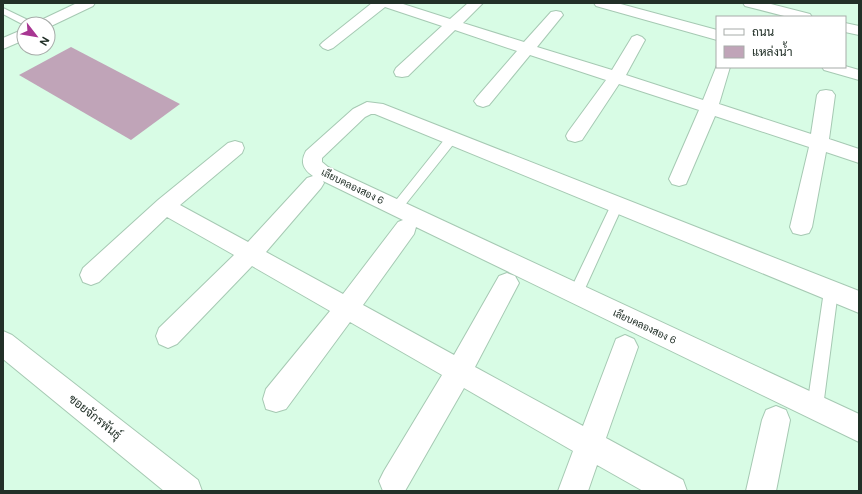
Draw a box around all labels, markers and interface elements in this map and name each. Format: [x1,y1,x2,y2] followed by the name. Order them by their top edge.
[16,16,56,56] north arrow
[716,16,846,68] legend
[752,24,775,40] text: ถนน
[37,34,53,48] text: N
[752,41,792,60] text: แหล่งน้ำ
[319,166,386,207] street label: เลียบคลองสอง 6
[611,306,679,347] street label: เลียบคลองสอง 6
[65,391,125,444] street label: ซอยจักรพันธุ์

